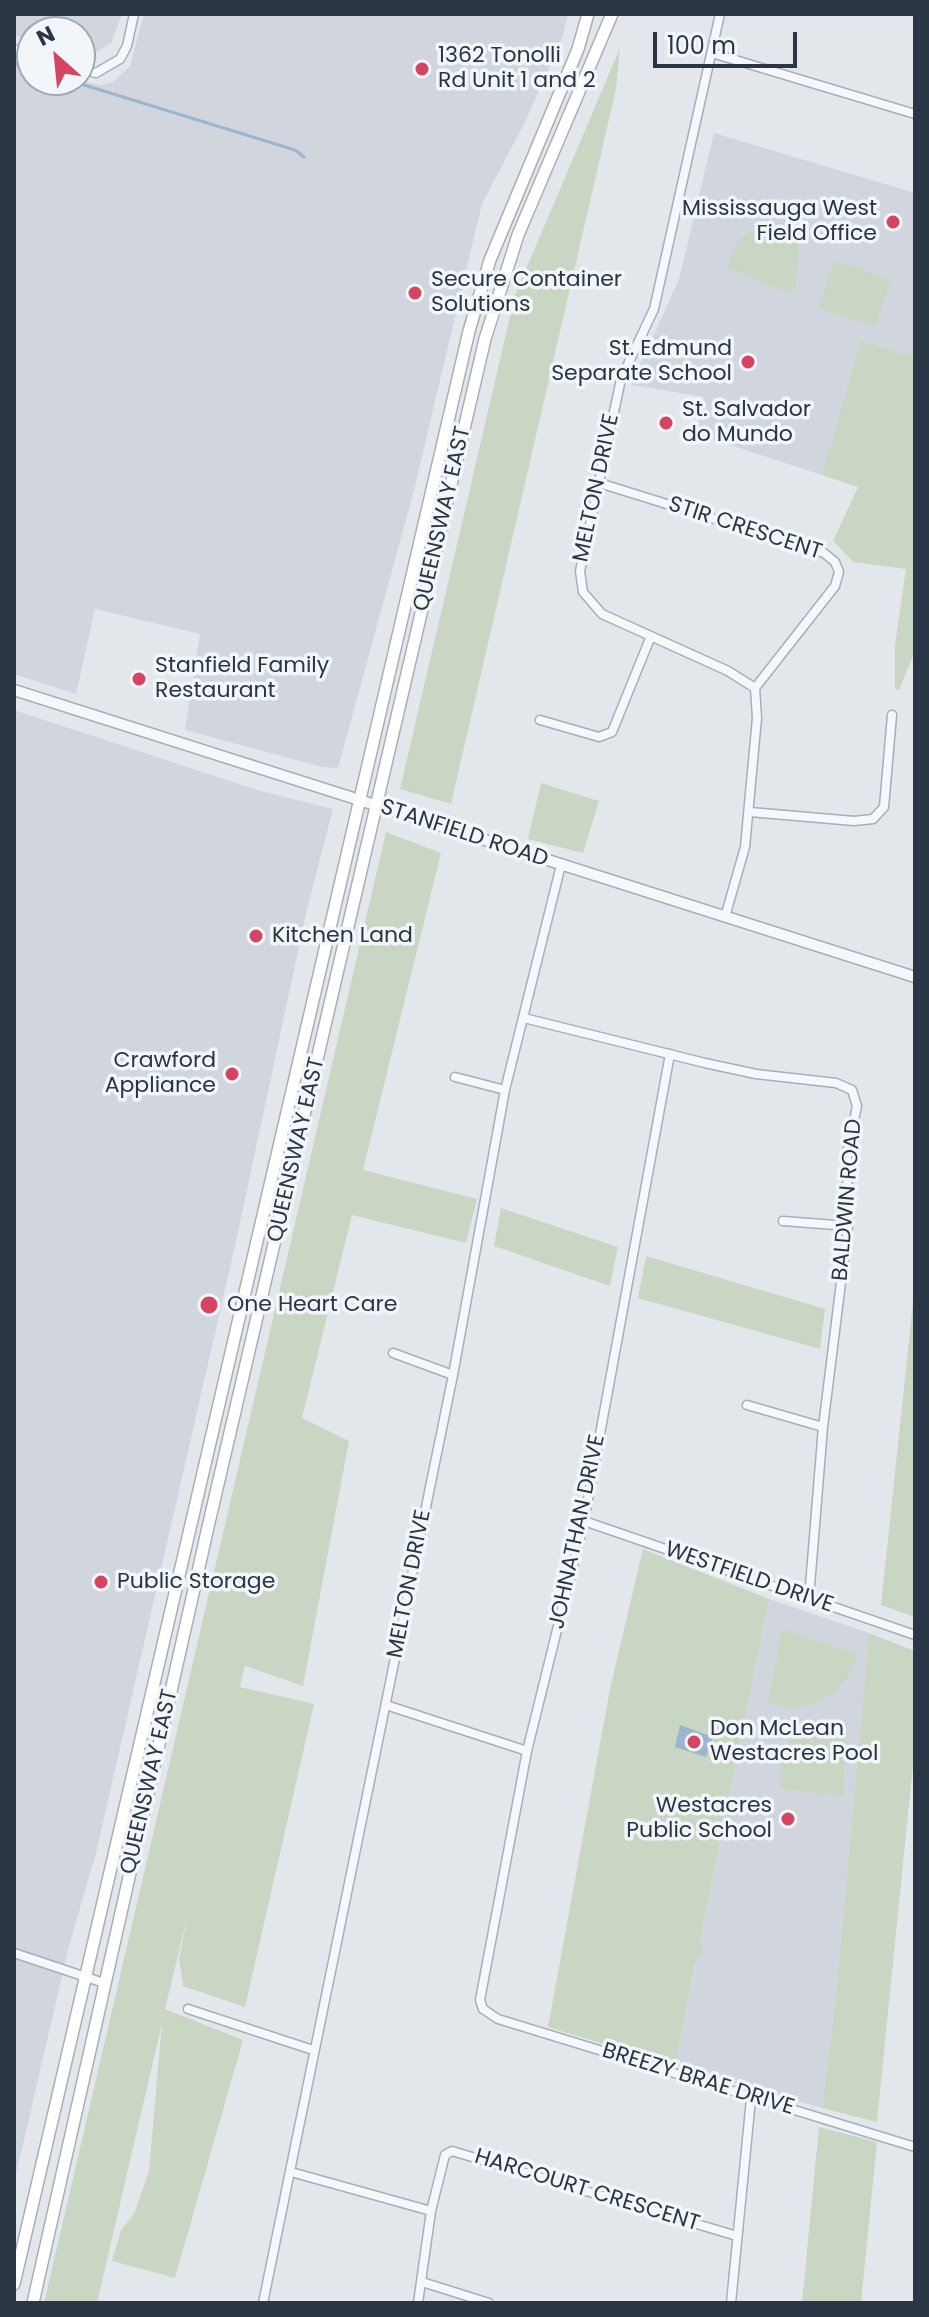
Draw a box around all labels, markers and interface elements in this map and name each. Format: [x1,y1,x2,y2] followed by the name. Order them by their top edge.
[16,16,96,96] north arrow
[657,16,801,66] scale bar
[31,18,60,54] text: N
[667,29,736,62] text: 100 m
[438,43,596,94] place label: 1362 Tonolli Rd Unit 1 and 2
[413,60,431,78] marker: 1362 Tonolli Rd Unit 1 and 2
[682,196,877,248] place label: Mississauga West Field Office
[884,213,902,231] marker: Mississauga West Field Office
[431,267,622,318] place label: Secure Container Solutions
[406,284,424,302] marker: Secure Container Solutions
[551,336,732,388] place label: St. Edmund Separate School
[739,353,757,371] marker: St. Edmund Separate School
[682,397,811,448] place label: St. Salvador do Mundo
[568,412,626,564] street label: MELTON DRIVE
[657,414,675,432] marker: St. Salvador do Mundo
[409,424,477,614] street label: QUEENSWAY EAST
[665,492,825,566] street label: STIR CRESCENT
[155,653,329,704] place label: Stanfield Family Restaurant
[130,670,148,688] marker: Stanfield Family Restaurant
[377,794,551,874] street label: STANFIELD ROAD
[272,923,413,949] place label: Kitchen Land
[247,927,265,945] marker: Kitchen Land
[105,1048,216,1100] place label: Crawford Appliance
[263,1055,331,1245] street label: QUEENSWAY EAST
[223,1065,241,1083] marker: Crawford Appliance
[828,1118,868,1282] street label: BALDWIN ROAD
[227,1292,397,1318] place label: One Heart Care
[198,1294,220,1316] marker: One Heart Care
[544,1432,612,1632] street label: JOHNATHAN DRIVE
[383,1507,437,1661] street label: MELTON DRIVE
[661,1537,837,1619] street label: WESTFIELD DRIVE
[117,1569,275,1595] place label: Public Storage
[92,1573,110,1591] marker: Public Storage
[116,1687,184,1877] street label: QUEENSWAY EAST
[710,1716,878,1768] place label: Don McLean Westacres Pool
[685,1733,703,1751] marker: Don McLean Westacres Pool
[626,1793,772,1844] place label: Westacres Public School
[779,1810,797,1828] marker: Westacres Public School
[599,2038,797,2122] street label: BREEZY BRAE DRIVE
[471,2144,703,2238] street label: HARCOURT CRESCENT

